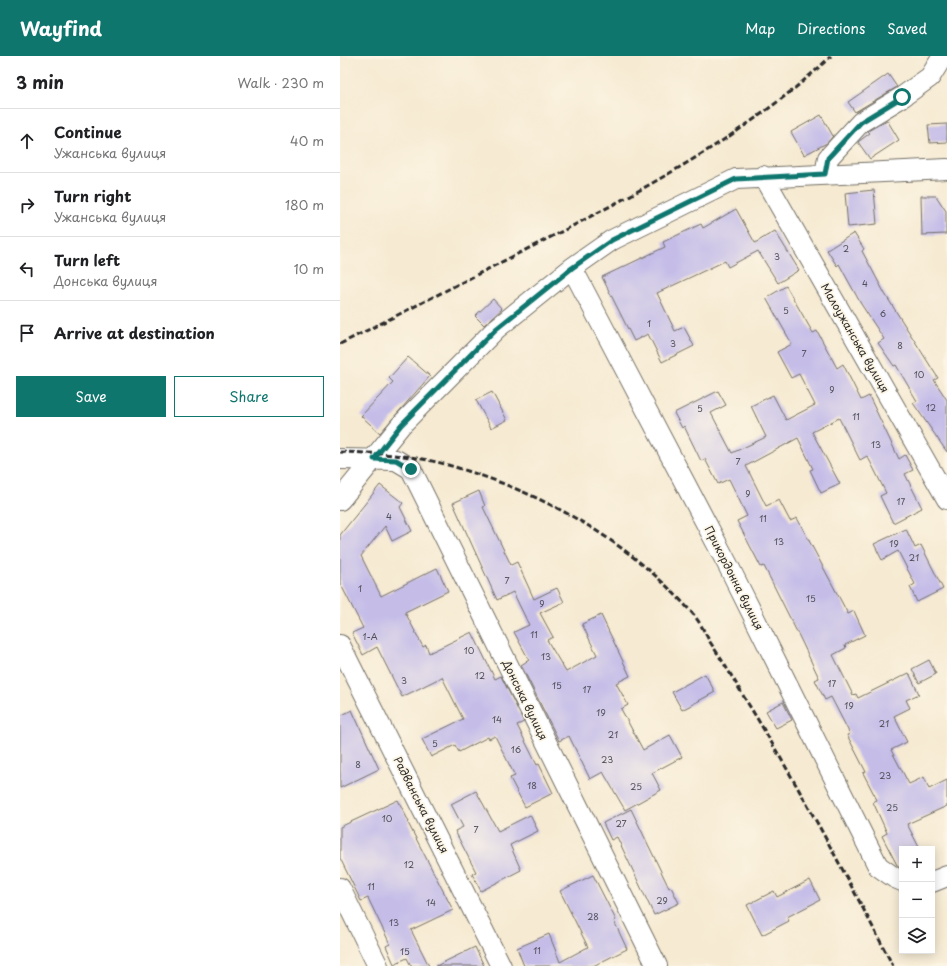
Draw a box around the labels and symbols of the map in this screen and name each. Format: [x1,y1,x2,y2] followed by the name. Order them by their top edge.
[893,88,911,106] route start
[843,241,849,255] house number: 2
[774,249,780,263] house number: 3
[862,276,868,290] house number: 4
[817,280,894,396] street label: Малоужанська вулиця
[783,303,789,317] house number: 5
[880,306,886,320] house number: 6
[647,316,651,330] house number: 1
[670,336,676,350] house number: 3
[897,338,903,352] house number: 8
[801,346,807,360] house number: 7
[914,367,925,381] house number: 10
[829,382,835,396] house number: 9
[926,400,936,414] house number: 12
[697,401,703,415] house number: 5
[852,409,860,423] house number: 11
[871,437,881,451] house number: 13
[735,454,741,468] house number: 7
[402,460,420,478] route end
[745,486,751,500] house number: 9
[897,494,906,508] house number: 17
[386,509,392,523] house number: 4
[759,511,767,525] house number: 11
[701,523,768,633] street label: Прикордонна вулиця
[774,534,784,548] house number: 13
[889,536,899,550] house number: 19
[909,550,919,564] house number: 21
[504,573,510,587] house number: 7
[358,581,362,595] house number: 1
[806,591,816,605] house number: 15
[539,596,545,610] house number: 9
[530,627,538,641] house number: 11
[362,629,378,643] house number: 1-А
[464,643,475,657] house number: 10
[541,649,551,663] house number: 13
[498,656,552,743] street label: Донська вулиця
[475,668,485,682] house number: 12
[401,673,407,687] house number: 3
[828,676,837,690] house number: 17
[552,678,562,692] house number: 15
[583,682,592,696] house number: 17
[844,698,854,712] house number: 19
[596,705,606,719] house number: 19
[492,712,502,726] house number: 14
[879,716,889,730] house number: 21
[608,727,618,741] house number: 21
[432,736,438,750] house number: 5
[511,742,521,756] house number: 16
[601,752,613,766] house number: 23
[390,753,453,856] street label: Радванська вулиця
[355,757,361,771] house number: 8
[879,768,891,782] house number: 23
[527,778,537,792] house number: 18
[630,779,642,793] house number: 25
[886,800,898,814] house number: 25
[382,811,393,825] house number: 10
[615,816,627,830] house number: 27
[473,822,479,836] house number: 7
[404,857,414,871] house number: 12
[367,879,375,893] house number: 11
[656,893,668,907] house number: 29
[426,895,436,909] house number: 14
[587,909,599,923] house number: 28
[389,915,399,929] house number: 13
[533,943,541,957] house number: 11
[400,944,410,958] house number: 15

